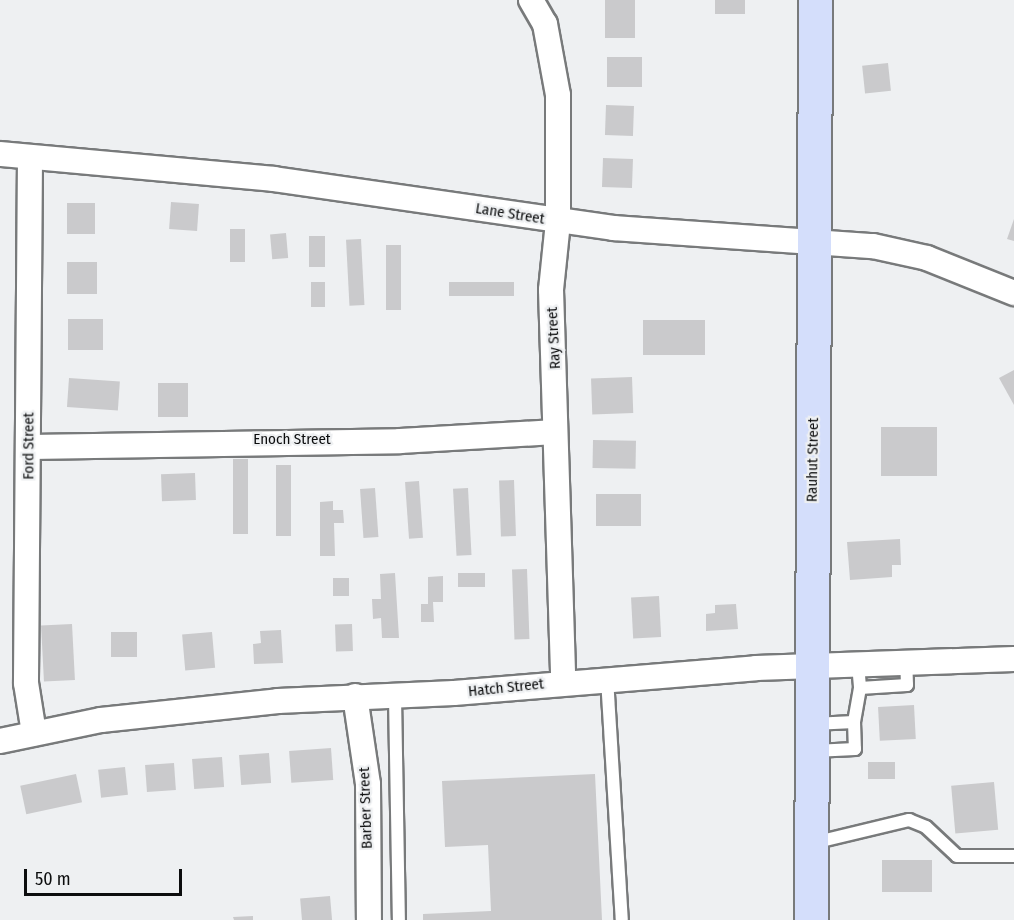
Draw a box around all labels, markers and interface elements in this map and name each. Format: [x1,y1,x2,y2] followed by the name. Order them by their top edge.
[474,200,546,228] street label: Lane Street
[543,306,565,370] street label: Ray Street
[20,412,38,480] street label: Ford Street
[803,418,823,502] street label: Rauhut Street
[253,431,331,449] street label: Enoch Street
[467,675,545,701] street label: Hatch Street
[356,767,376,849] street label: Barber Street
[27,857,184,895] scale bar
[35,868,71,890] text: 50 m

